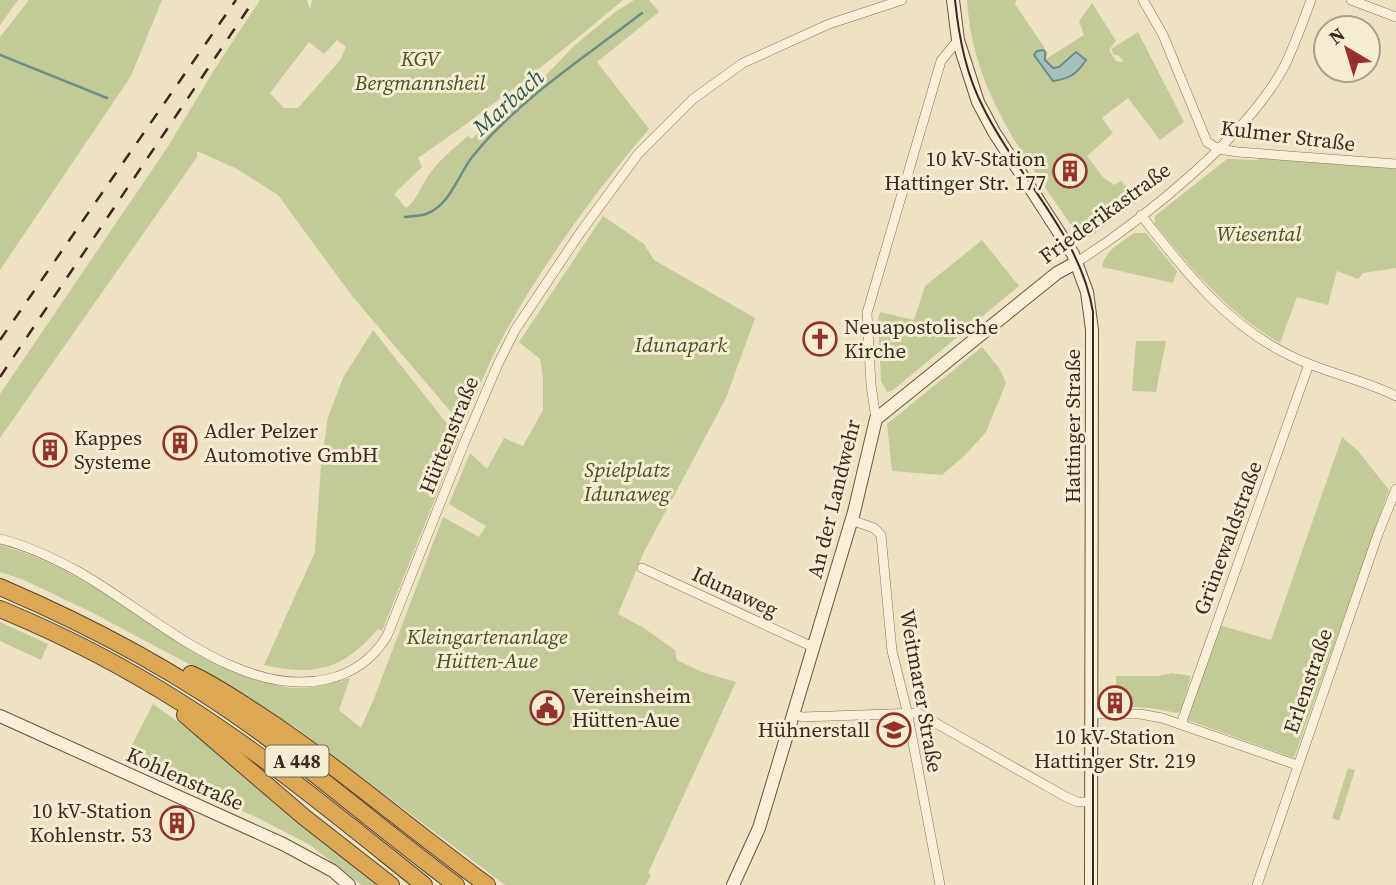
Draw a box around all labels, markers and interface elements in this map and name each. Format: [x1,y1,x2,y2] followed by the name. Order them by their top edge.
[1312,14,1382,84] north arrow
[1323,21,1350,50] text: N
[354,44,485,97] park label: KGV Bergmannsheil
[464,61,551,143] water label: Marbach
[1219,113,1357,158] street label: Kulmer Straße
[884,144,1046,197] place label: 10 kV-Station Hattinger Str. 177
[1051,152,1089,190] building icon: 10 kV-Station Hattinger Str. 177
[1033,155,1176,270] street label: Friederikastraße
[1217,219,1302,248] park label: Wiesental
[844,312,998,365] place label: Neuapostolische Kirche
[801,320,839,358] church icon: Neuapostolische Kirche
[634,330,727,359] park label: Idunapark
[1058,349,1087,503] street label: Hattinger Straße
[412,372,485,498] street label: Hüttenstraße
[204,416,378,469] place label: Adler Pelzer Automotive GmbH
[800,416,867,582] street label: An der Landwehr
[74,423,151,476] place label: Kappes Systeme
[161,424,199,462] building icon: Adler Pelzer Automotive GmbH
[31,431,69,469] building icon: Kappes Systeme
[583,455,671,508] park label: Spielplatz Idunaweg
[1186,457,1269,619] street label: Grünewaldstraße
[688,559,783,624] street label: Idunaweg
[893,607,950,775] street label: Weitmarer Straße
[405,622,568,675] park label: Kleingartenanlage Hütten-Aue
[1276,624,1339,737] street label: Erlenstraße
[572,681,691,734] place label: Vereinsheim Hütten-Aue
[1096,684,1134,722] building icon: 10 kV-Station Hattinger Str. 219
[528,689,566,727] public building icon: Vereinsheim Hütten-Aue
[875,711,913,749] school or university icon: Hühnerstall
[758,715,870,744] place label: Hühnerstall
[1034,722,1196,775] place label: 10 kV-Station Hattinger Str. 219
[122,740,248,817] street label: Kohlenstraße
[266,746,328,776] road number: A 448
[30,796,152,849] place label: 10 kV-Station Kohlenstr. 53
[158,804,196,842] building icon: 10 kV-Station Kohlenstr. 53

